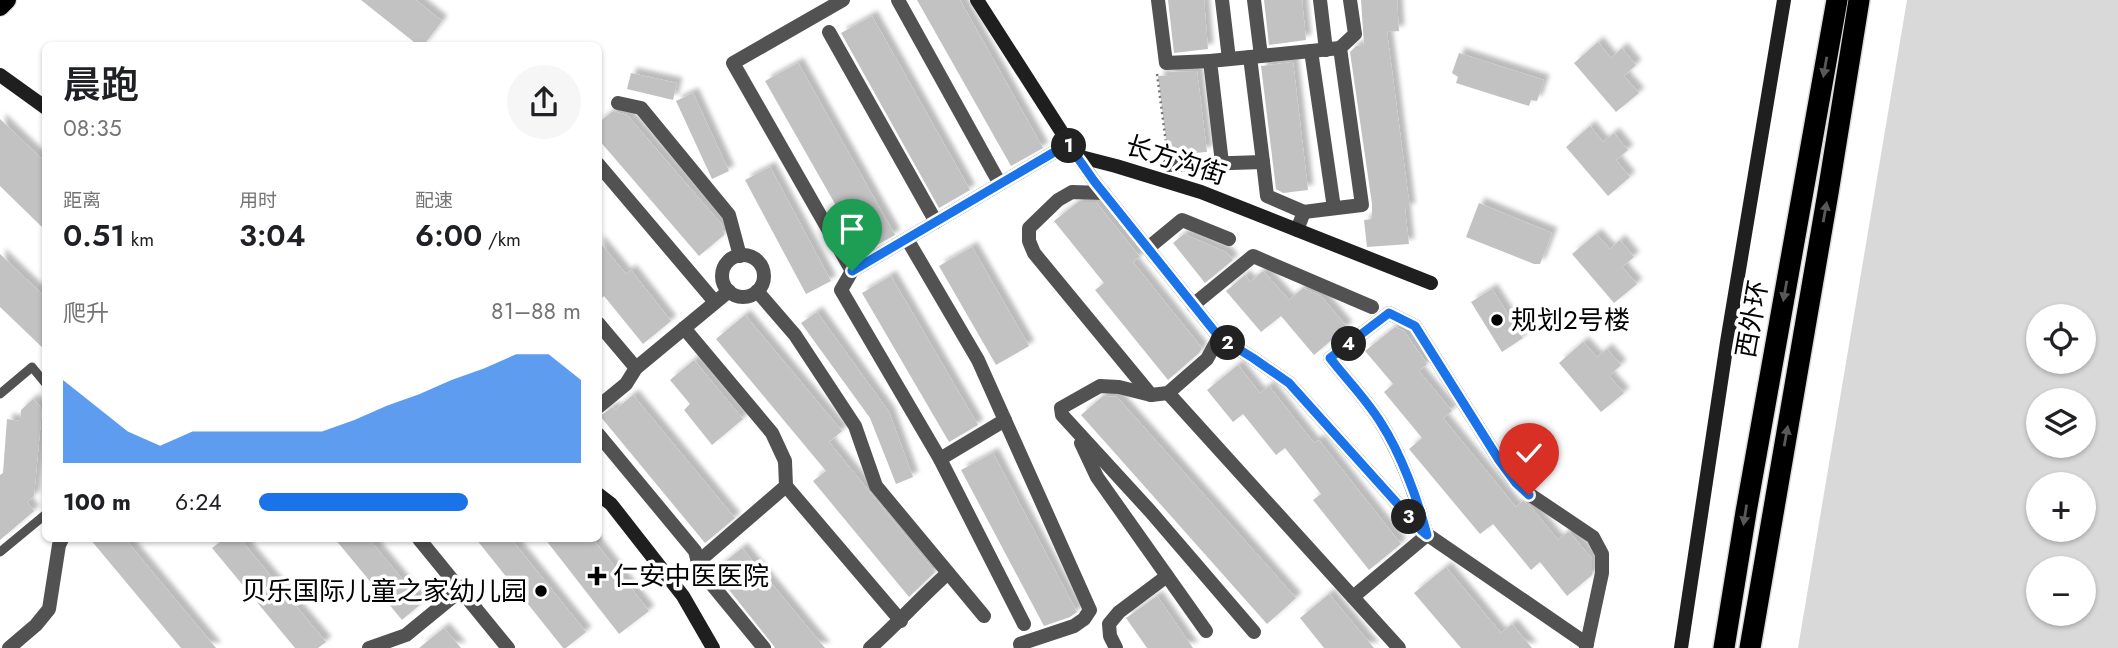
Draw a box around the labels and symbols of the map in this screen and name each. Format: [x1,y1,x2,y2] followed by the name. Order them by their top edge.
[1819,56,1830,78] one-way arrow
[1121,126,1231,194] street label: 长方沟街
[1052,128,1086,164] pin: 1
[822,199,882,271] pin
[1820,201,1831,223] one-way arrow
[1727,277,1777,361] street label: 西外环
[1779,280,1790,302] one-way arrow
[1511,301,1630,339] place label: 规划2号楼
[1489,312,1505,328] marker: 规划2号楼
[1210,326,1246,360] pin: 2
[1332,326,1366,362] pin: 4
[1499,423,1559,495] pin
[1781,425,1792,447] one-way arrow
[1392,500,1426,534] pin: 3
[1739,504,1750,526] one-way arrow
[613,557,769,595] place label: 仁安中医医院
[587,566,607,586] marker: 仁安中医医院
[241,572,527,610] place label: 贝乐国际儿童之家幼儿园
[533,583,549,599] marker: 贝乐国际儿童之家幼儿园

